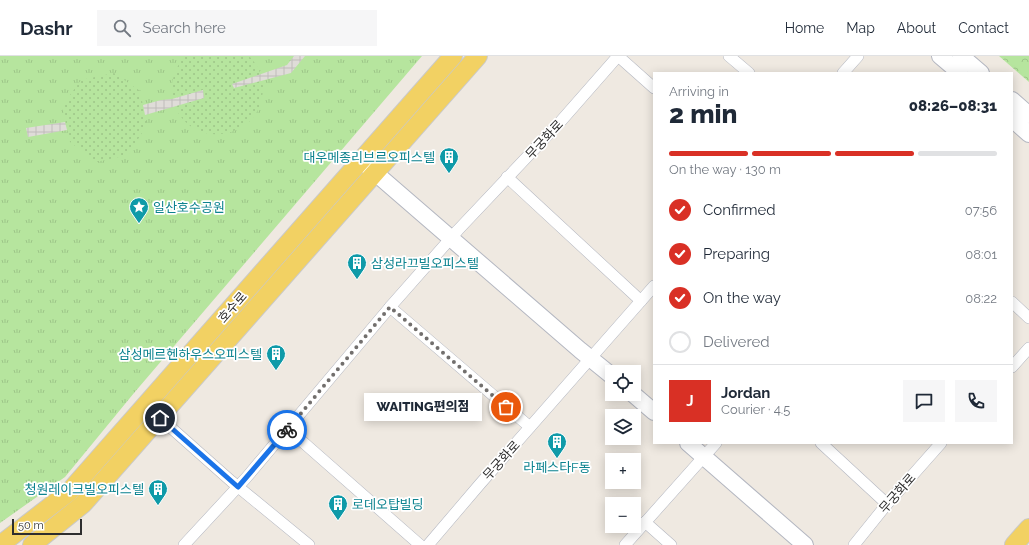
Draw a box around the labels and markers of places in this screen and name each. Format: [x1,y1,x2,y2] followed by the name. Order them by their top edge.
[438,146,460,174] building icon: 대우메종리브르오피스텔
[303,150,435,165] place label: 대우메종리브르오피스텔
[128,196,150,224] place icon: 일산호수공원
[153,200,225,215] place label: 일산호수공원
[346,252,368,280] building icon: 삼성라끄빌오피스텔
[371,256,479,271] place label: 삼성라끄빌오피스텔
[265,343,287,371] building icon: 삼성메르헨하우스오피스텔
[118,347,262,362] place label: 삼성메르헨하우스오피스텔
[489,390,523,424] pin
[364,393,482,421] callout: WAITING편의점
[143,401,177,435] pin
[546,431,568,459] building icon: 라페스타F동
[523,460,591,475] place label: 라페스타F동
[147,478,169,506] building icon: 청원레이크빌오피스텔
[24,482,144,497] place label: 청원레이크빌오피스텔
[327,493,349,521] building icon: 로데오탑빌딩
[352,497,424,512] place label: 로데오탑빌딩

